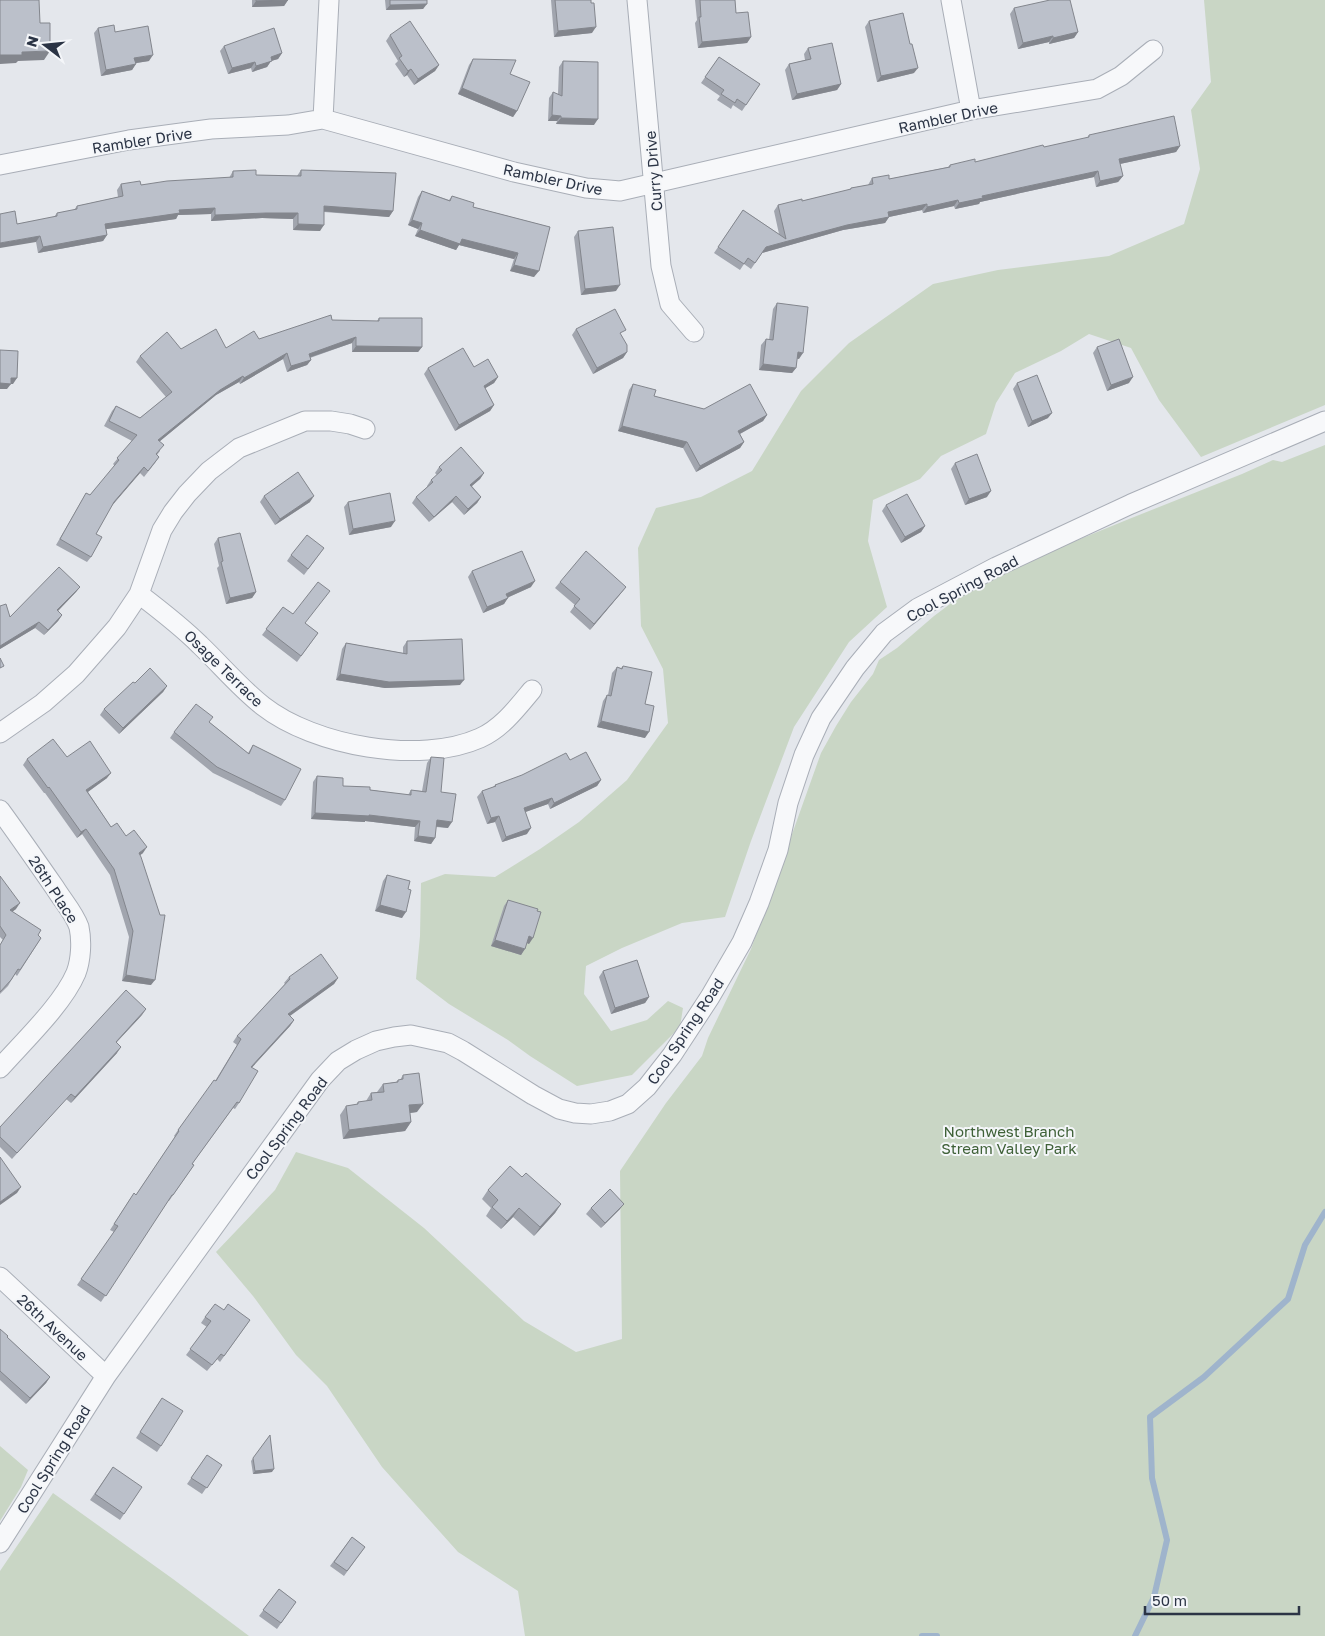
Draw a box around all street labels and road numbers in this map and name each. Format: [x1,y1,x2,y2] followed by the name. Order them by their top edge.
[897,98,1000,136] street label: Rambler Drive
[91,123,194,157] street label: Rambler Drive
[640,130,665,212] street label: Curry Drive
[502,160,605,198] street label: Rambler Drive
[903,551,1021,625] street label: Cool Spring Road
[181,626,267,710] street label: Osage Terrace
[26,852,83,926] street label: 26th Place
[643,974,727,1088] street label: Cool Spring Road
[241,1073,331,1183] street label: Cool Spring Road
[14,1290,92,1364] street label: 26th Avenue
[12,1401,94,1517] street label: Cool Spring Road

